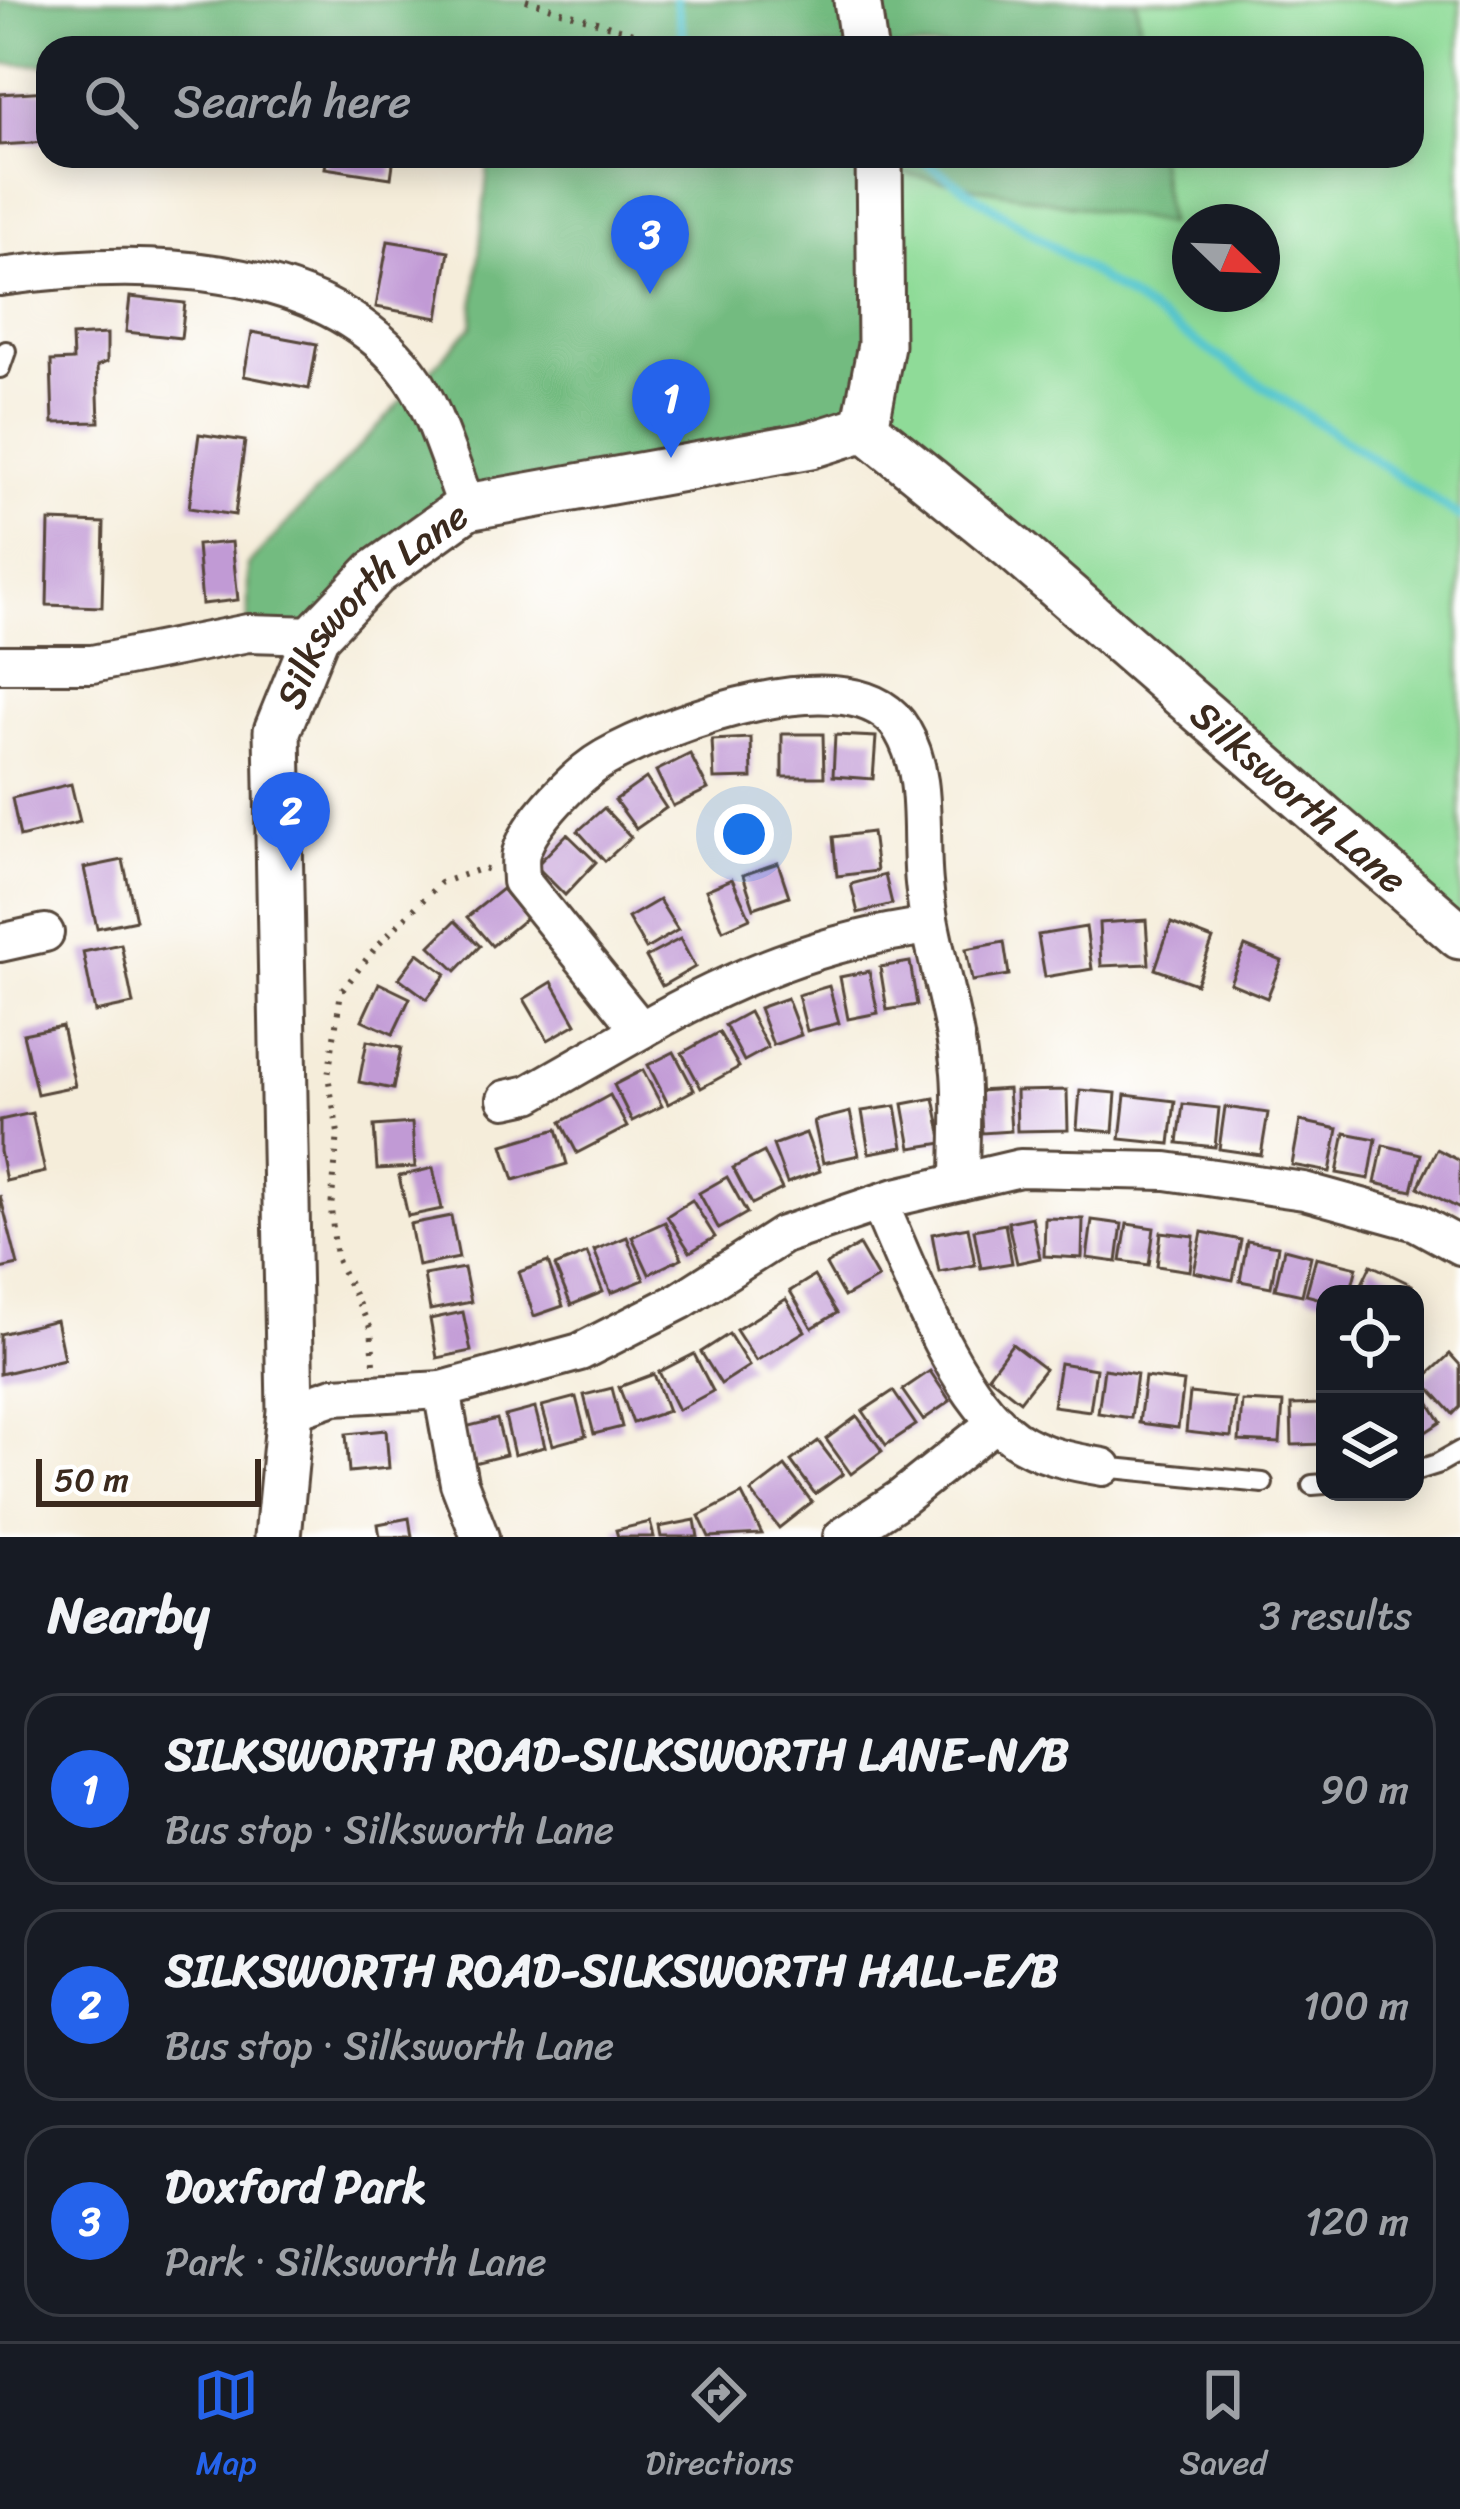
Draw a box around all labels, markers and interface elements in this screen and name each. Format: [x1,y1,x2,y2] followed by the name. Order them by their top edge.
[36,36,1424,168] search box
[174,62,411,142] text: Search here
[78,69,144,135] icon: search
[611,195,689,294] pin: 3
[1172,204,1280,312] north arrow
[632,359,710,458] pin: 1
[256,482,484,719] street label: Silksworth Lane
[1174,682,1424,912] street label: Silksworth Lane
[252,772,330,871] pin: 2
[714,804,774,864] your location
[1316,1285,1424,1501] map controls
[1316,1285,1424,1393] button: locate
[1316,1393,1424,1501] button: layers
[54,1451,129,1509] text: 50 m
[36,1453,261,1506] scale bar
[48,1570,209,1660] text: Nearby
[1259,1581,1412,1650] text: 3 results
[165,1715,1069,1795] text: SILKSWORTH ROAD-SILKSWORTH LANE-N/B
[82,1755,98,1824] text: 1
[1320,1755,1409,1824] text: 90 m
[165,1795,614,1864] text: Bus stop · Silksworth Lane
[165,1931,1058,2011] text: SILKSWORTH ROAD-SILKSWORTH HALL-E/B
[79,1971,101,2040] text: 2
[1303,1971,1409,2040] text: 100 m
[165,2011,614,2080] text: Bus stop · Silksworth Lane
[165,2147,426,2227] text: Doxford Park
[79,2187,101,2256] text: 3
[1305,2187,1409,2256] text: 120 m
[165,2227,546,2296] text: Park · Silksworth Lane
[193,2362,259,2492] tab: Map
[646,2362,793,2492] tab: Directions
[1180,2362,1267,2492] tab: Saved

